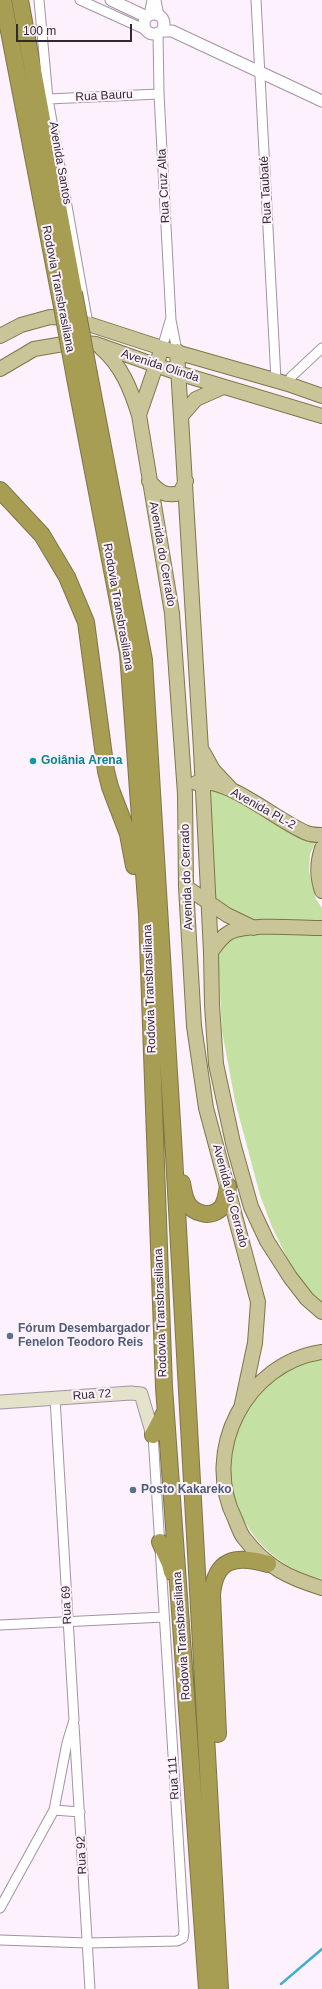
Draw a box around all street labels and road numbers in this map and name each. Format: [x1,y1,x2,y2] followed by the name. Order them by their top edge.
[75,87,133,105] street label: Rua Bauru
[46,120,74,206] street label: Avenida Santos
[155,148,173,224] street label: Rua Cruz Alta
[257,156,275,224] street label: Rua Taubaté
[39,224,77,354] street label: Rodovia Transbrasiliana
[119,347,201,385] street label: Avenida Olinda
[146,500,178,608] street label: Avenida do Cerrado
[100,542,136,672] street label: Rodovia Transbrasiliana
[228,785,298,833] street label: Avenida PL-2
[178,824,196,930] street label: Avenida do Cerrado
[141,924,159,1054] street label: Rodovia Transbrasiliana
[209,1143,251,1249] street label: Avenida do Cerrado
[152,1248,170,1378] street label: Rodovia Transbrasiliana
[72,1386,112,1404] street label: Rua 72
[170,1571,194,1701] street label: Rodovia Transbrasiliana
[59,1585,75,1625] street label: Rua 69
[165,1756,183,1800] street label: Rua 111
[74,1835,90,1875] street label: Rua 92

